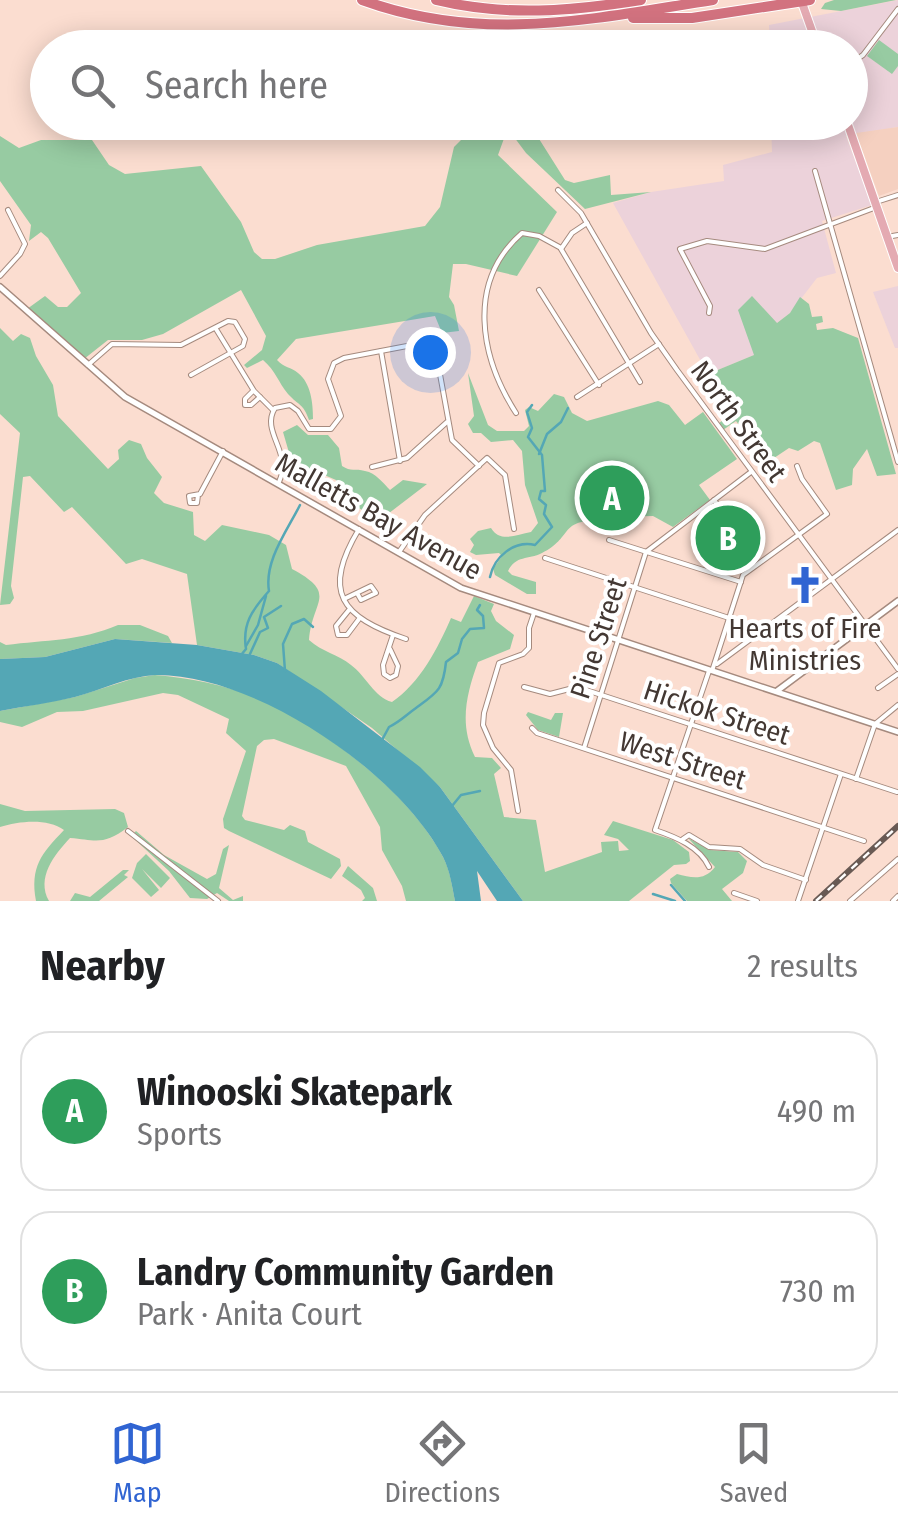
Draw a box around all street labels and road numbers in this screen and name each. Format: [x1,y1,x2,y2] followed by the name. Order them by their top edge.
[684,355,794,489] street label: North Street
[270,446,488,587] street label: Malletts Bay Avenue
[563,572,634,703] street label: Pine Street
[639,673,795,752] street label: Hickok Street
[615,725,751,797] street label: West Street

